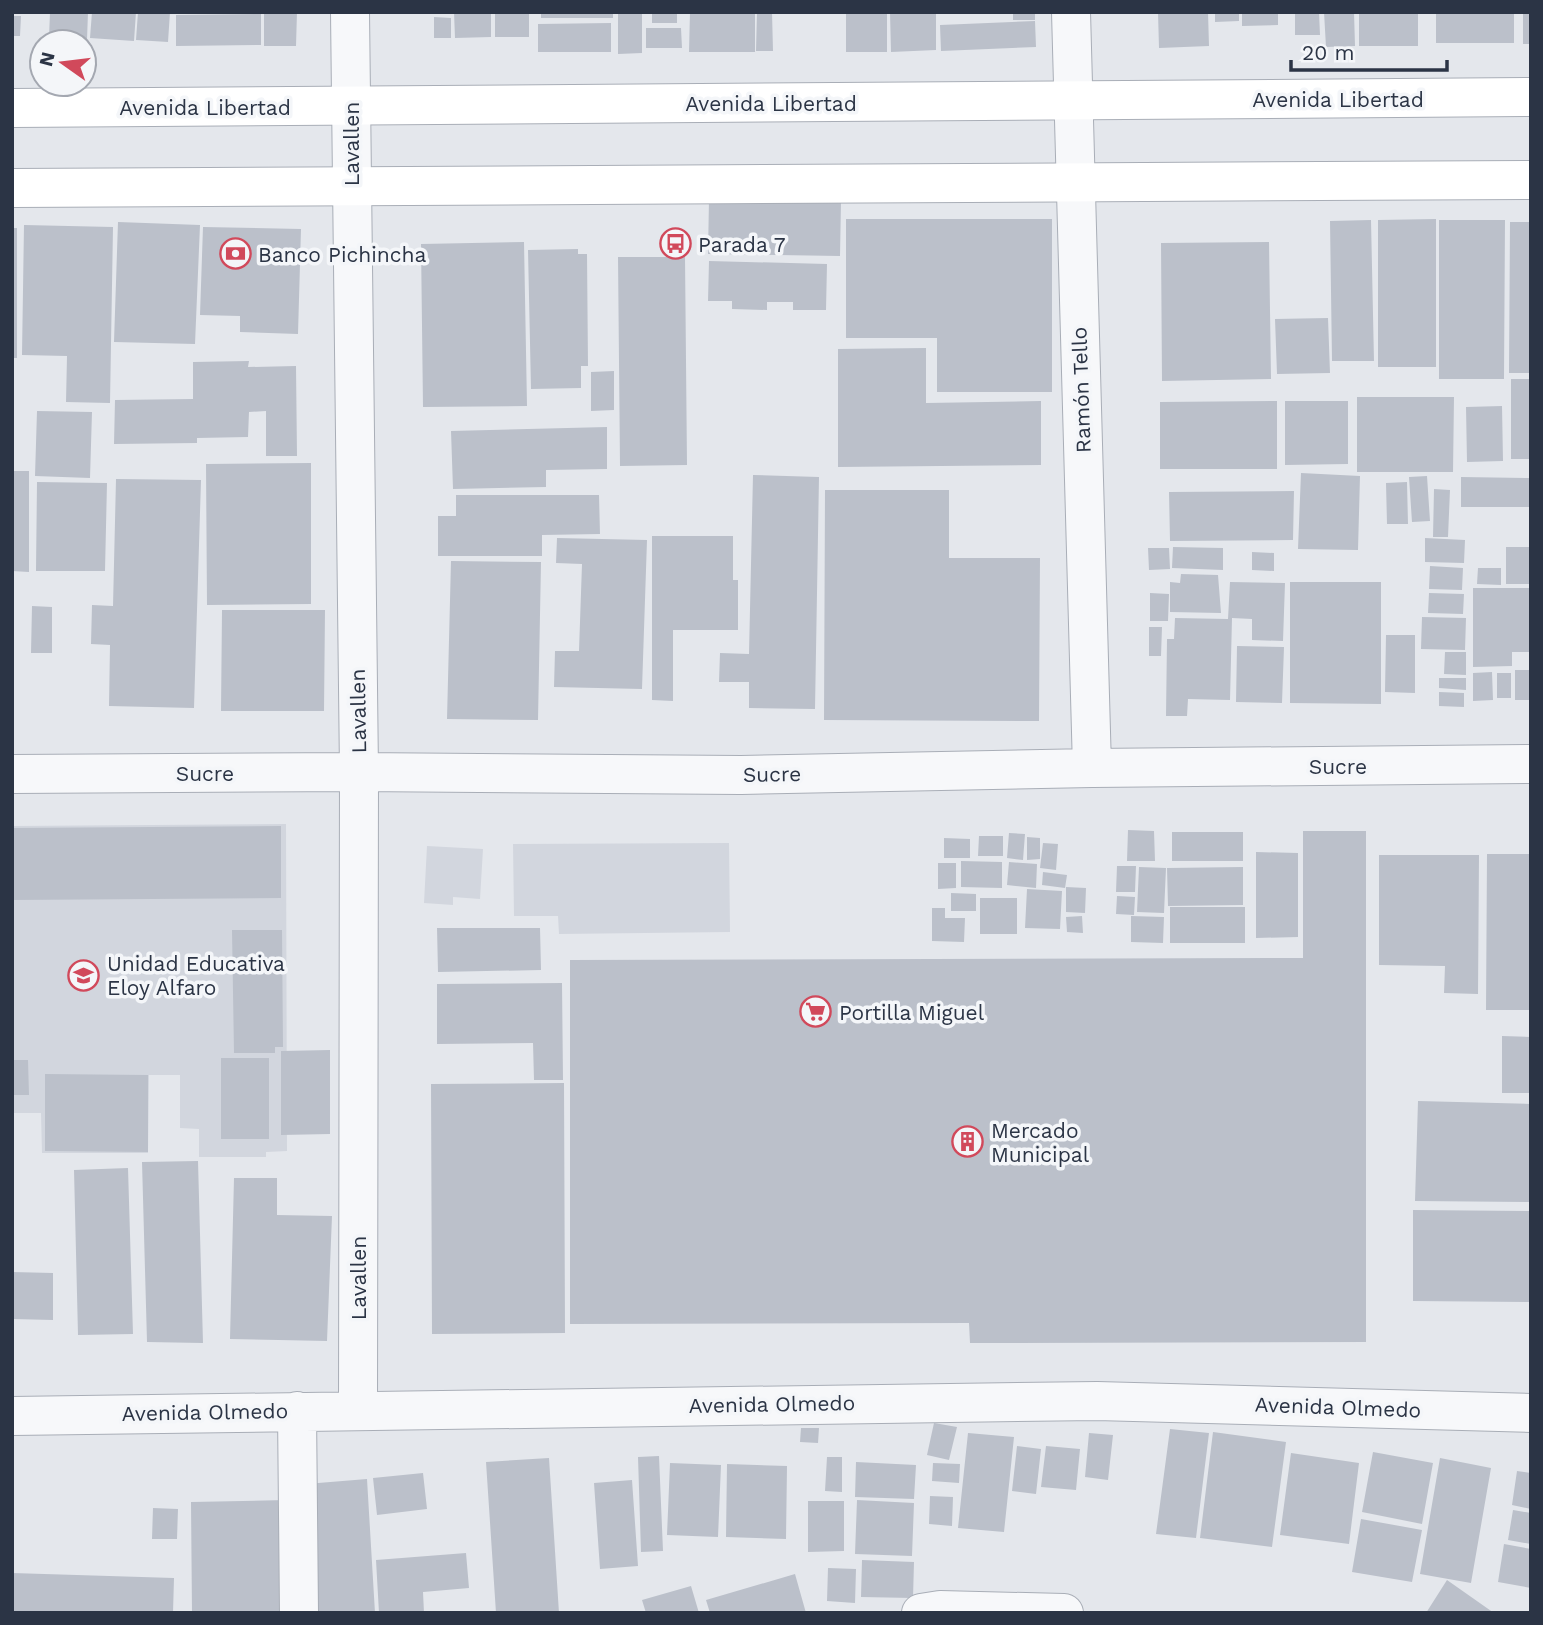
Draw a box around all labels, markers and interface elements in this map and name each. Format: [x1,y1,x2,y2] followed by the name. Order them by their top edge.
[28,28,98,98] north arrow
[1291,28,1447,72] scale bar
[1302,40,1354,65] text: 20 m
[34,49,60,69] text: N
[1252,87,1424,112] street label: Avenida Libertad
[685,91,857,116] street label: Avenida Libertad
[119,95,291,120] street label: Avenida Libertad
[339,102,364,186] street label: Lavallen
[658,227,692,261] bus stop icon: Parada 7
[698,232,786,257] place label: Parada 7
[218,237,252,271] bank icon: Banco Pichincha
[258,242,427,267] place label: Banco Pichincha
[1066,327,1096,453] street label: Ramón Tello
[345,668,371,754] street label: Lavallen
[1309,754,1367,779] street label: Sucre
[176,761,234,786] street label: Sucre
[743,761,801,787] street label: Sucre
[107,951,285,1000] place label: Unidad Educativa Eloy Alfaro
[67,958,101,992] school or university icon: Unidad Educativa Eloy Alfaro
[799,995,833,1029] supermarket icon: Portilla Miguel
[839,1000,985,1025] place label: Portilla Miguel
[991,1118,1090,1167] place label: Mercado Municipal
[951,1125,985,1159] building icon: Mercado Municipal
[346,1236,371,1320] street label: Lavallen
[689,1390,855,1418] street label: Avenida Olmedo
[1254,1392,1422,1422] street label: Avenida Olmedo
[122,1398,288,1426] street label: Avenida Olmedo

